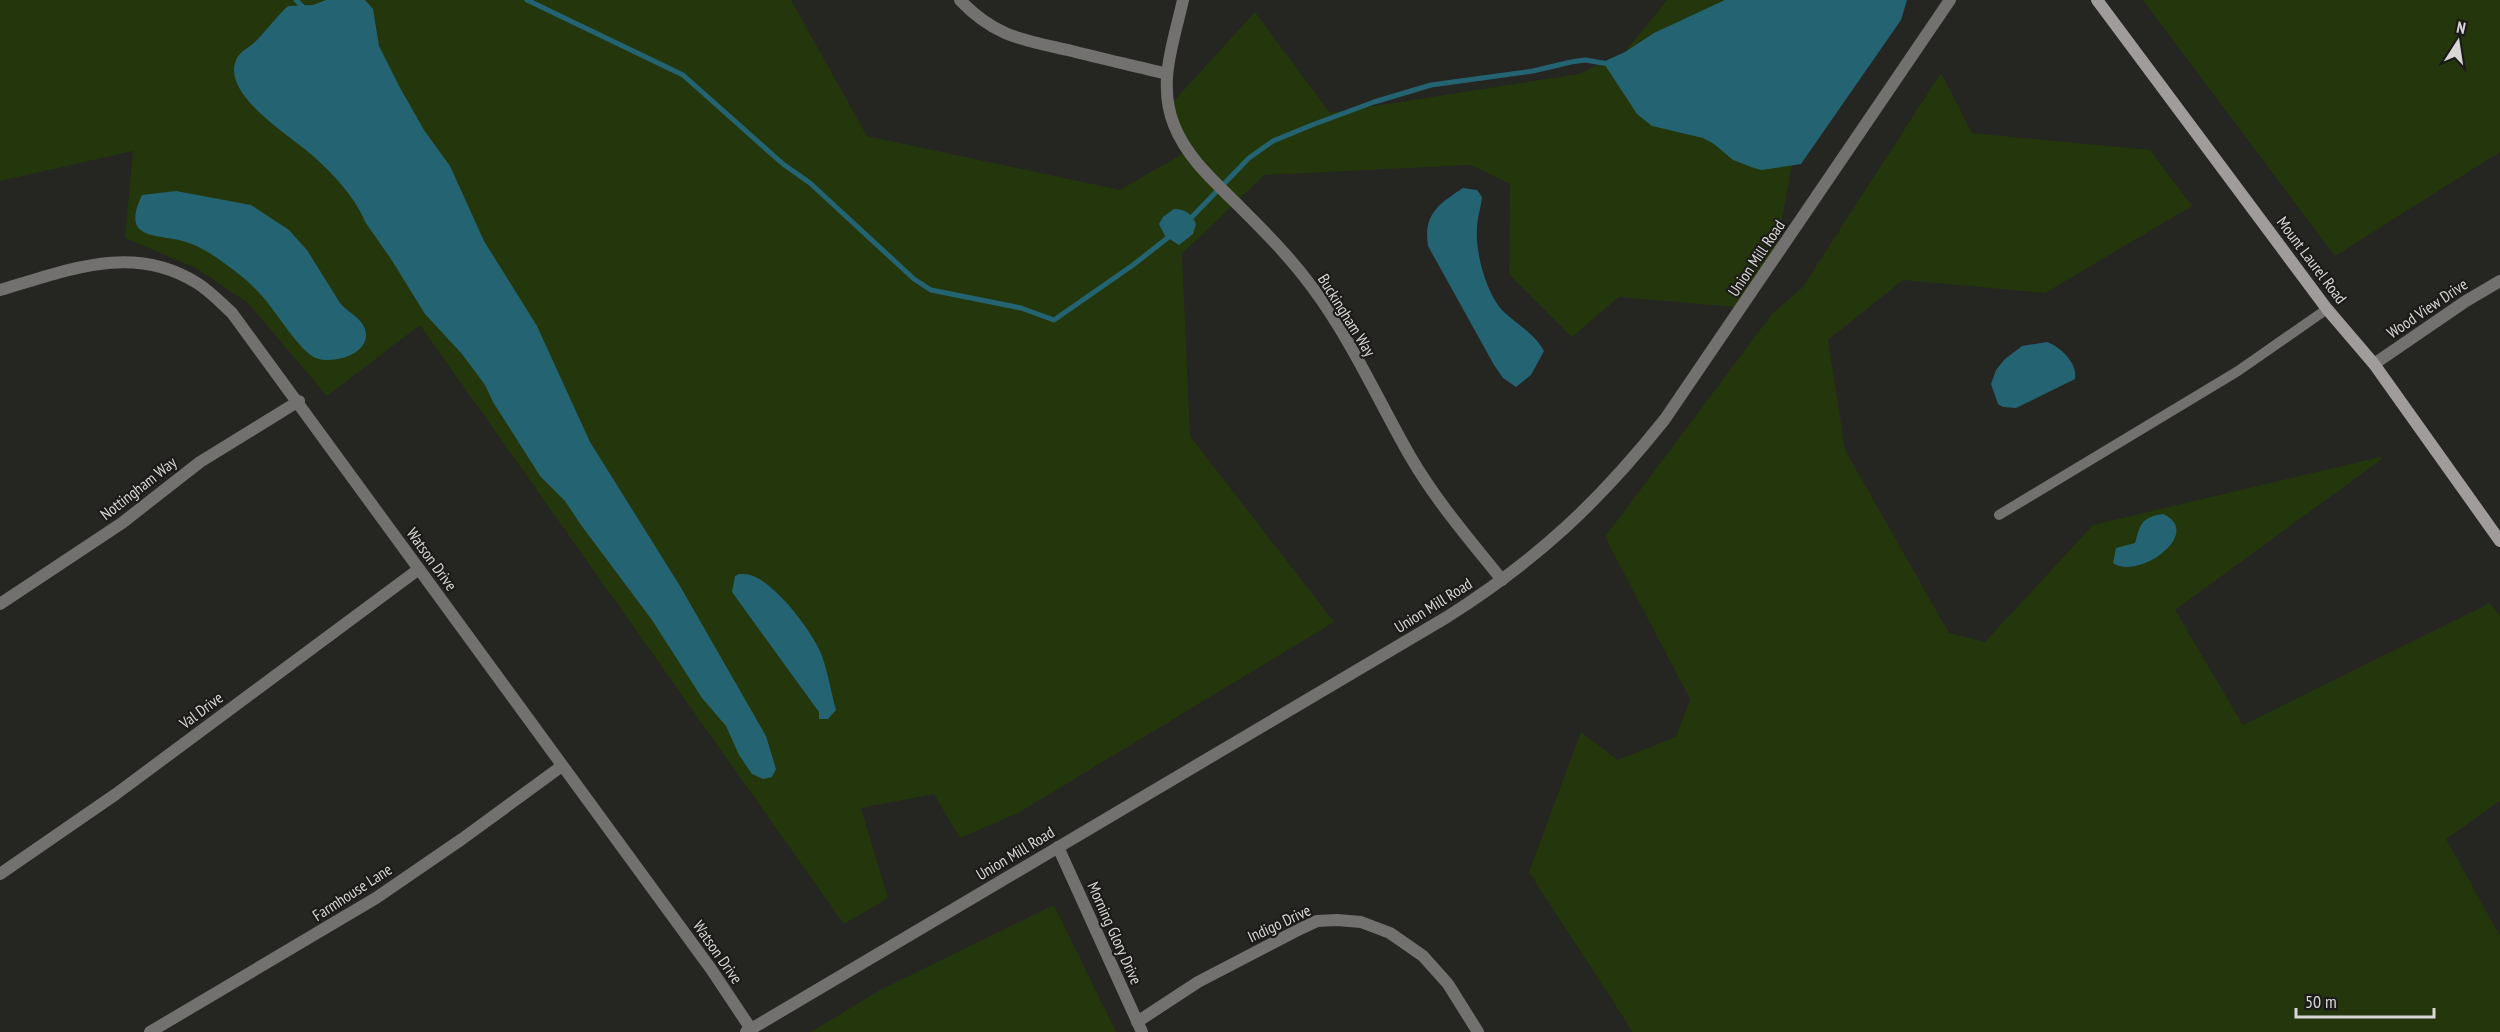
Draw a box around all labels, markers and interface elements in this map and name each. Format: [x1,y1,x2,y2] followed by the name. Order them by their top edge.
[2428,12,2488,72] north arrow
[2455,17,2467,38] text: N
[2273,212,2351,308] street label: Mount Laurel Road
[1723,216,1789,300] street label: Union Mill Road
[1314,270,1380,360] street label: Buckingham Way
[2383,274,2471,342] street label: Wood View Drive
[96,452,180,524] street label: Nottingham Way
[403,524,461,594] street label: Watson Drive
[1390,573,1476,637] street label: Union Mill Road
[174,687,227,733] street label: Val Drive
[972,822,1058,884] street label: Union Mill Road
[309,859,395,925] street label: Farmhouse Lane
[1083,879,1147,987] street label: Morning Glory Drive
[1244,900,1314,946] street label: Indigo Drive
[689,916,747,988] street label: Watson Drive
[2296,981,2434,1019] scale bar
[2305,990,2337,1013] text: 50 m

